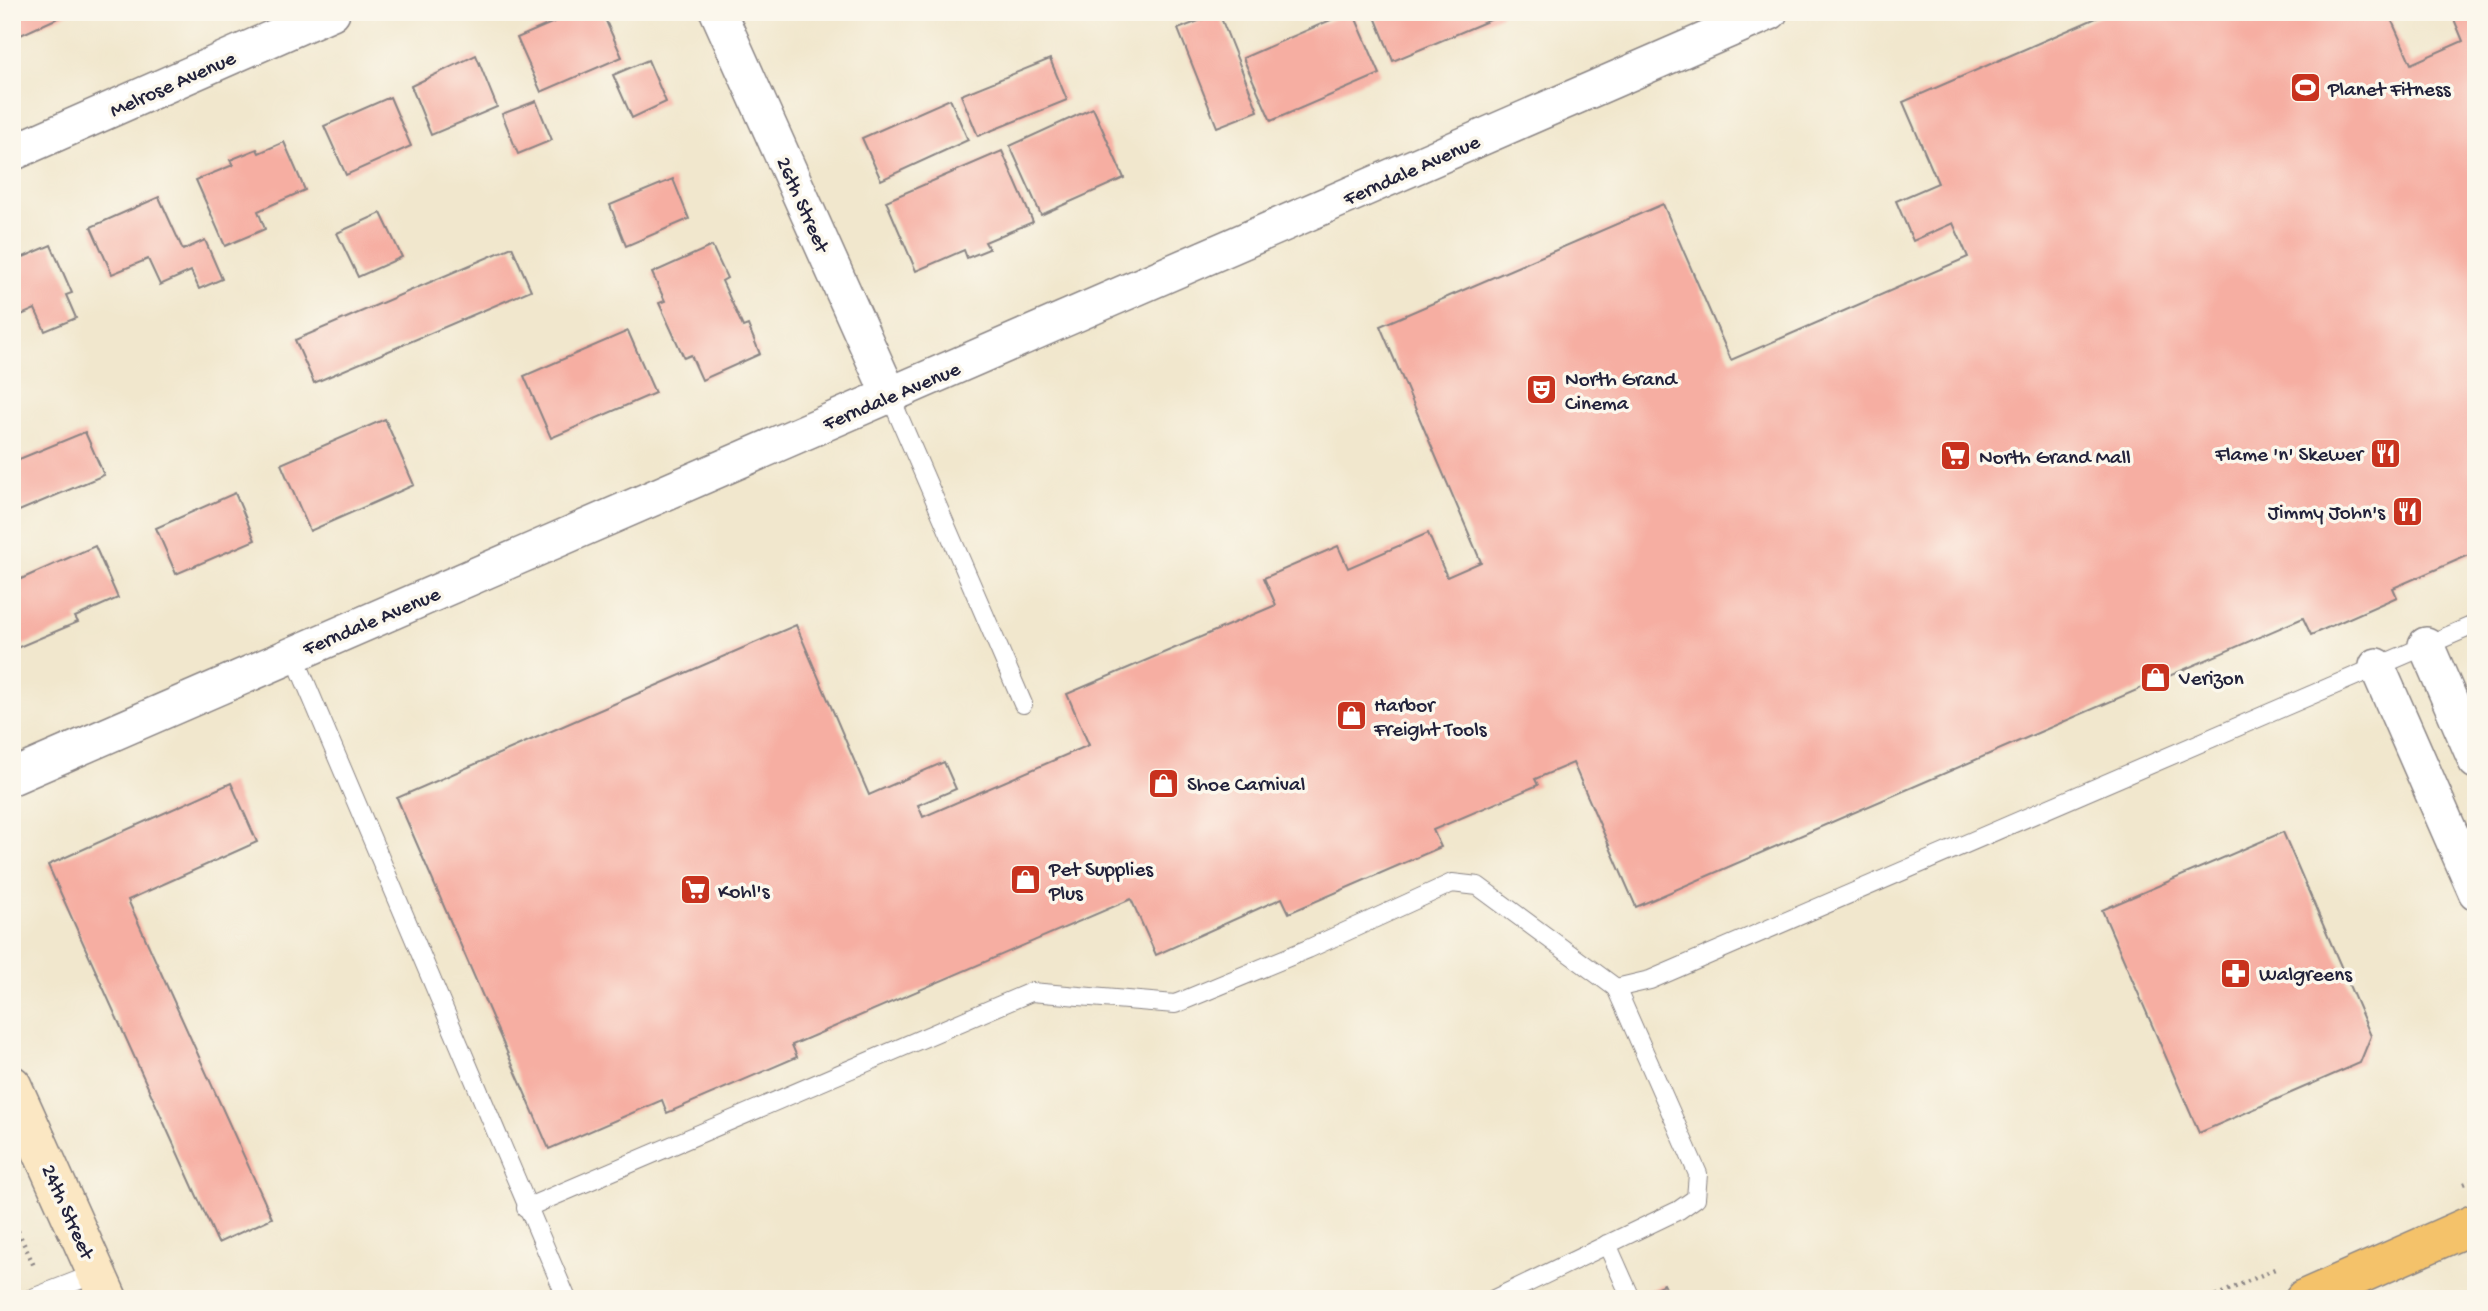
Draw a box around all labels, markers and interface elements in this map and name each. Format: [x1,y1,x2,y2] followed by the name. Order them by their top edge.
[107,47,241,125] street label: Melrose Avenue
[2288,71,2322,105] sports icon: Planet Fitness
[2327,79,2452,104] place label: Planet Fitness
[1339,131,1486,214] street label: Ferndale Avenue
[769,154,834,259] street label: 26th Street
[819,358,966,439] street label: Ferndale Avenue
[1565,369,1678,418] place label: North Grand Cinema
[1525,373,1559,407] theatre icon: North Grand Cinema
[2369,436,2403,470] restaurant icon: Flame 'n' Skewer
[1939,439,1973,473] supermarket icon: North Grand Mall
[2214,444,2365,469] place label: Flame 'n' Skewer
[1979,447,2131,472] place label: North Grand Mall
[2391,494,2425,528] restaurant icon: Jimmy John's
[2268,502,2386,527] place label: Jimmy John's
[299,583,446,664] street label: Ferndale Avenue
[2139,660,2173,694] shop icon: Verizon
[2178,668,2244,693] place label: Verizon
[1373,695,1488,744] place label: Harbor Freight Tools
[1334,699,1368,733] shop icon: Harbor Freight Tools
[1147,766,1181,800] shop icon: Shoe Carnival
[1187,774,1305,799] place label: Shoe Carnival
[1048,859,1154,908] place label: Pet Supplies Plus
[1009,863,1043,897] shop icon: Pet Supplies Plus
[678,873,712,907] supermarket icon: Kohl's
[718,881,771,906] place label: Kohl's
[2219,956,2253,990] pharmacy icon: Walgreens
[2259,964,2353,989] place label: Walgreens
[34,1161,99,1266] street label: 24th Street

